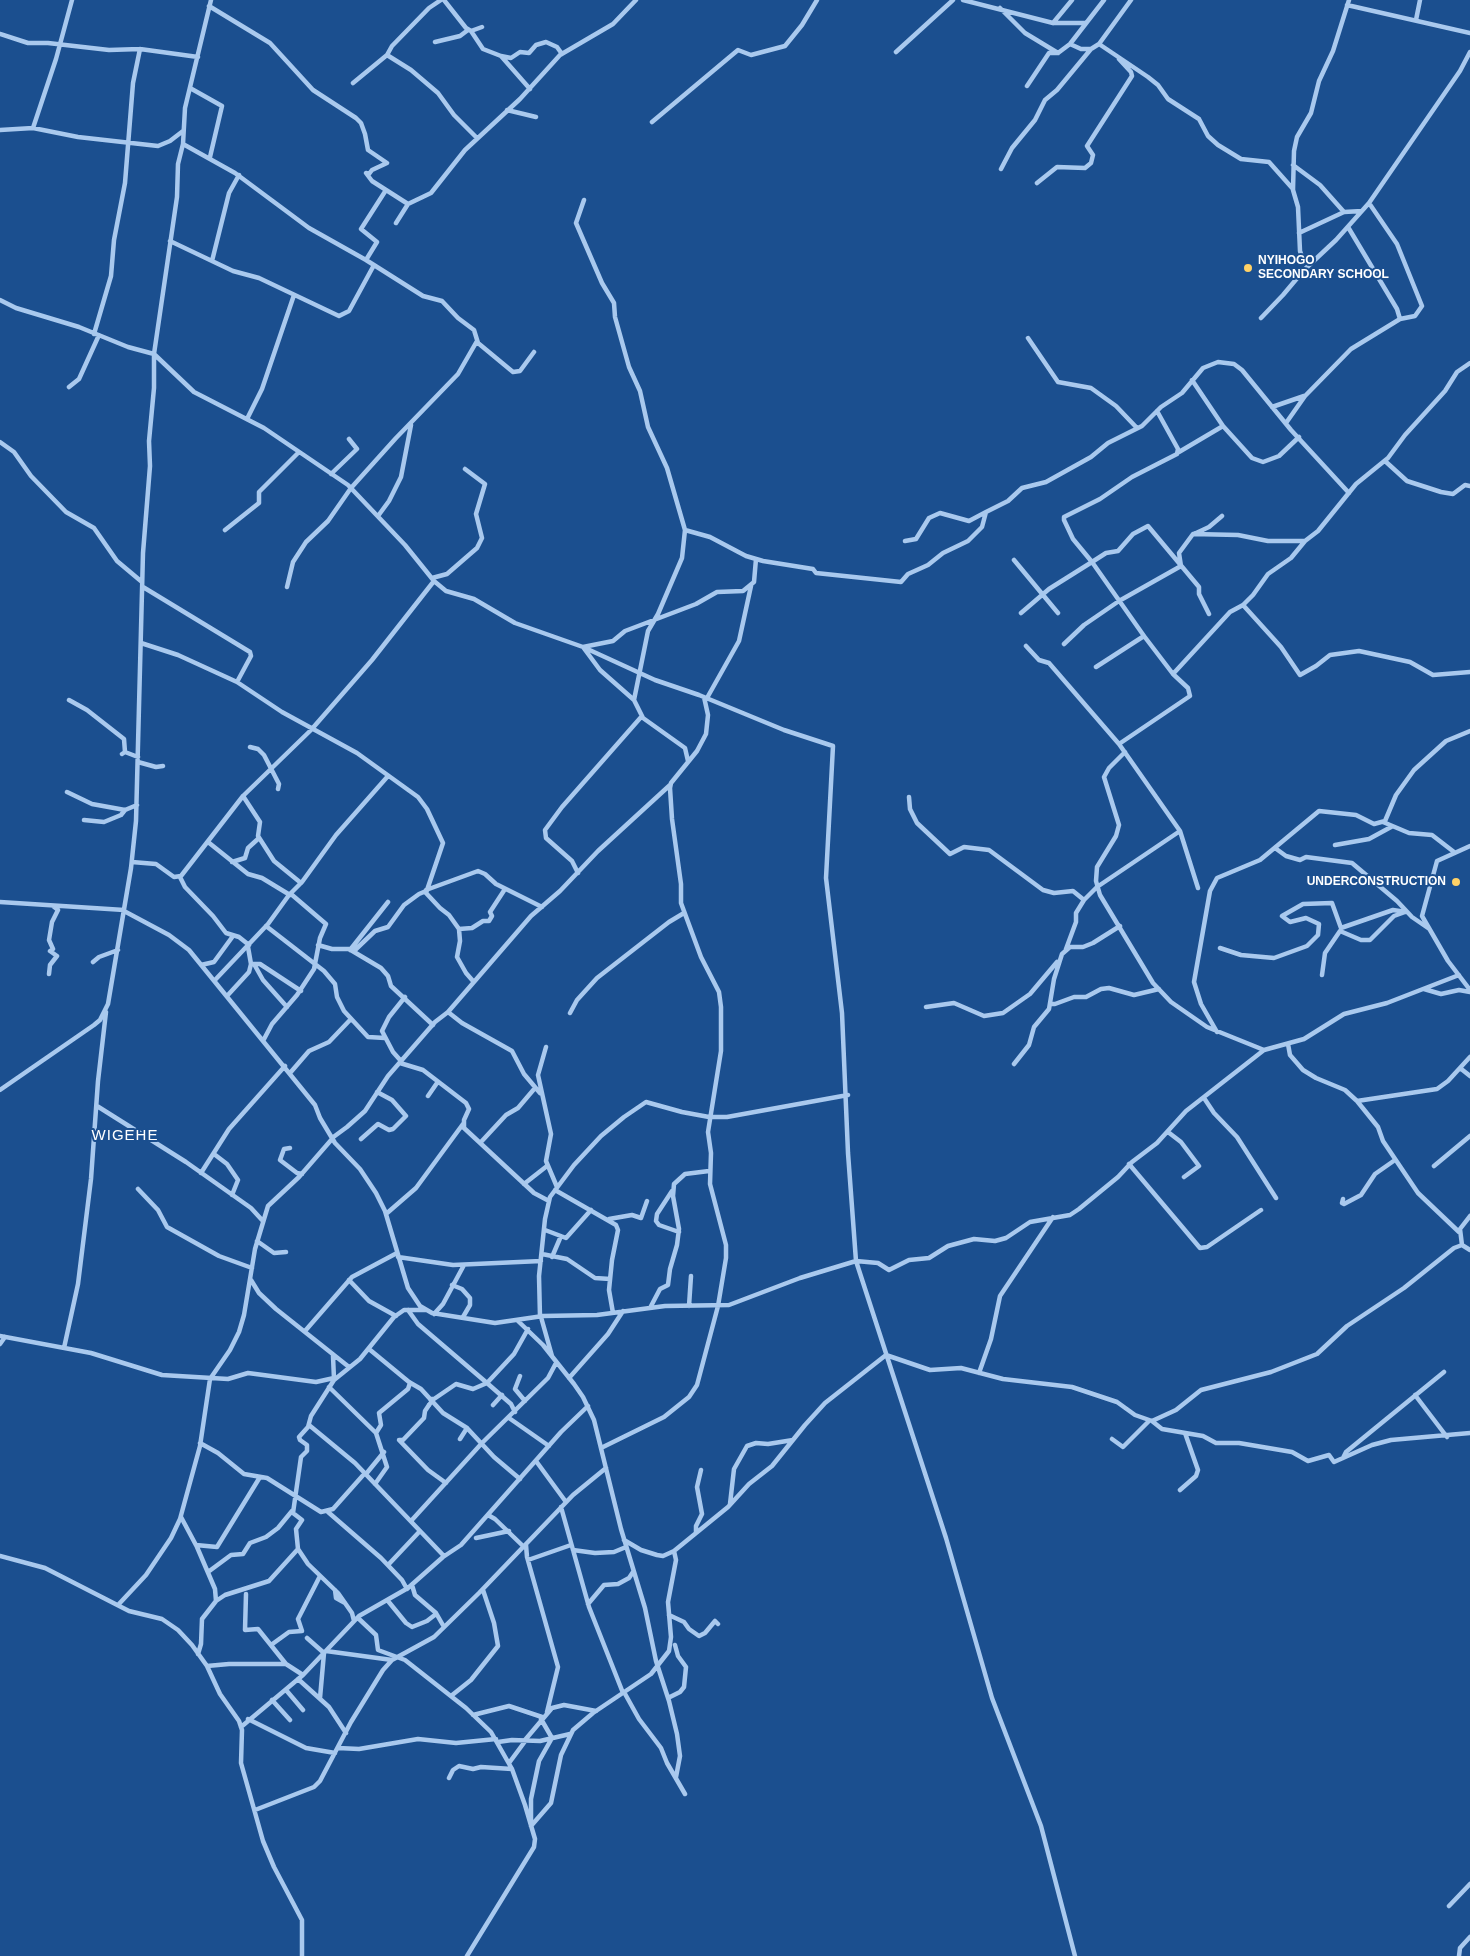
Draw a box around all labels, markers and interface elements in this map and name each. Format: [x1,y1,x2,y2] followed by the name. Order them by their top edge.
[1258,254,1389,282] place label: NYIHOGO SECONDARY SCHOOL
[1242,262,1254,274] marker: NYIHOGO SECONDARY SCHOOL
[1307,875,1446,889] place label: UNDERCONSTRUCTION
[1450,876,1462,888] marker: UNDERCONSTRUCTION
[91,1127,159,1145] district label: WIGEHE

